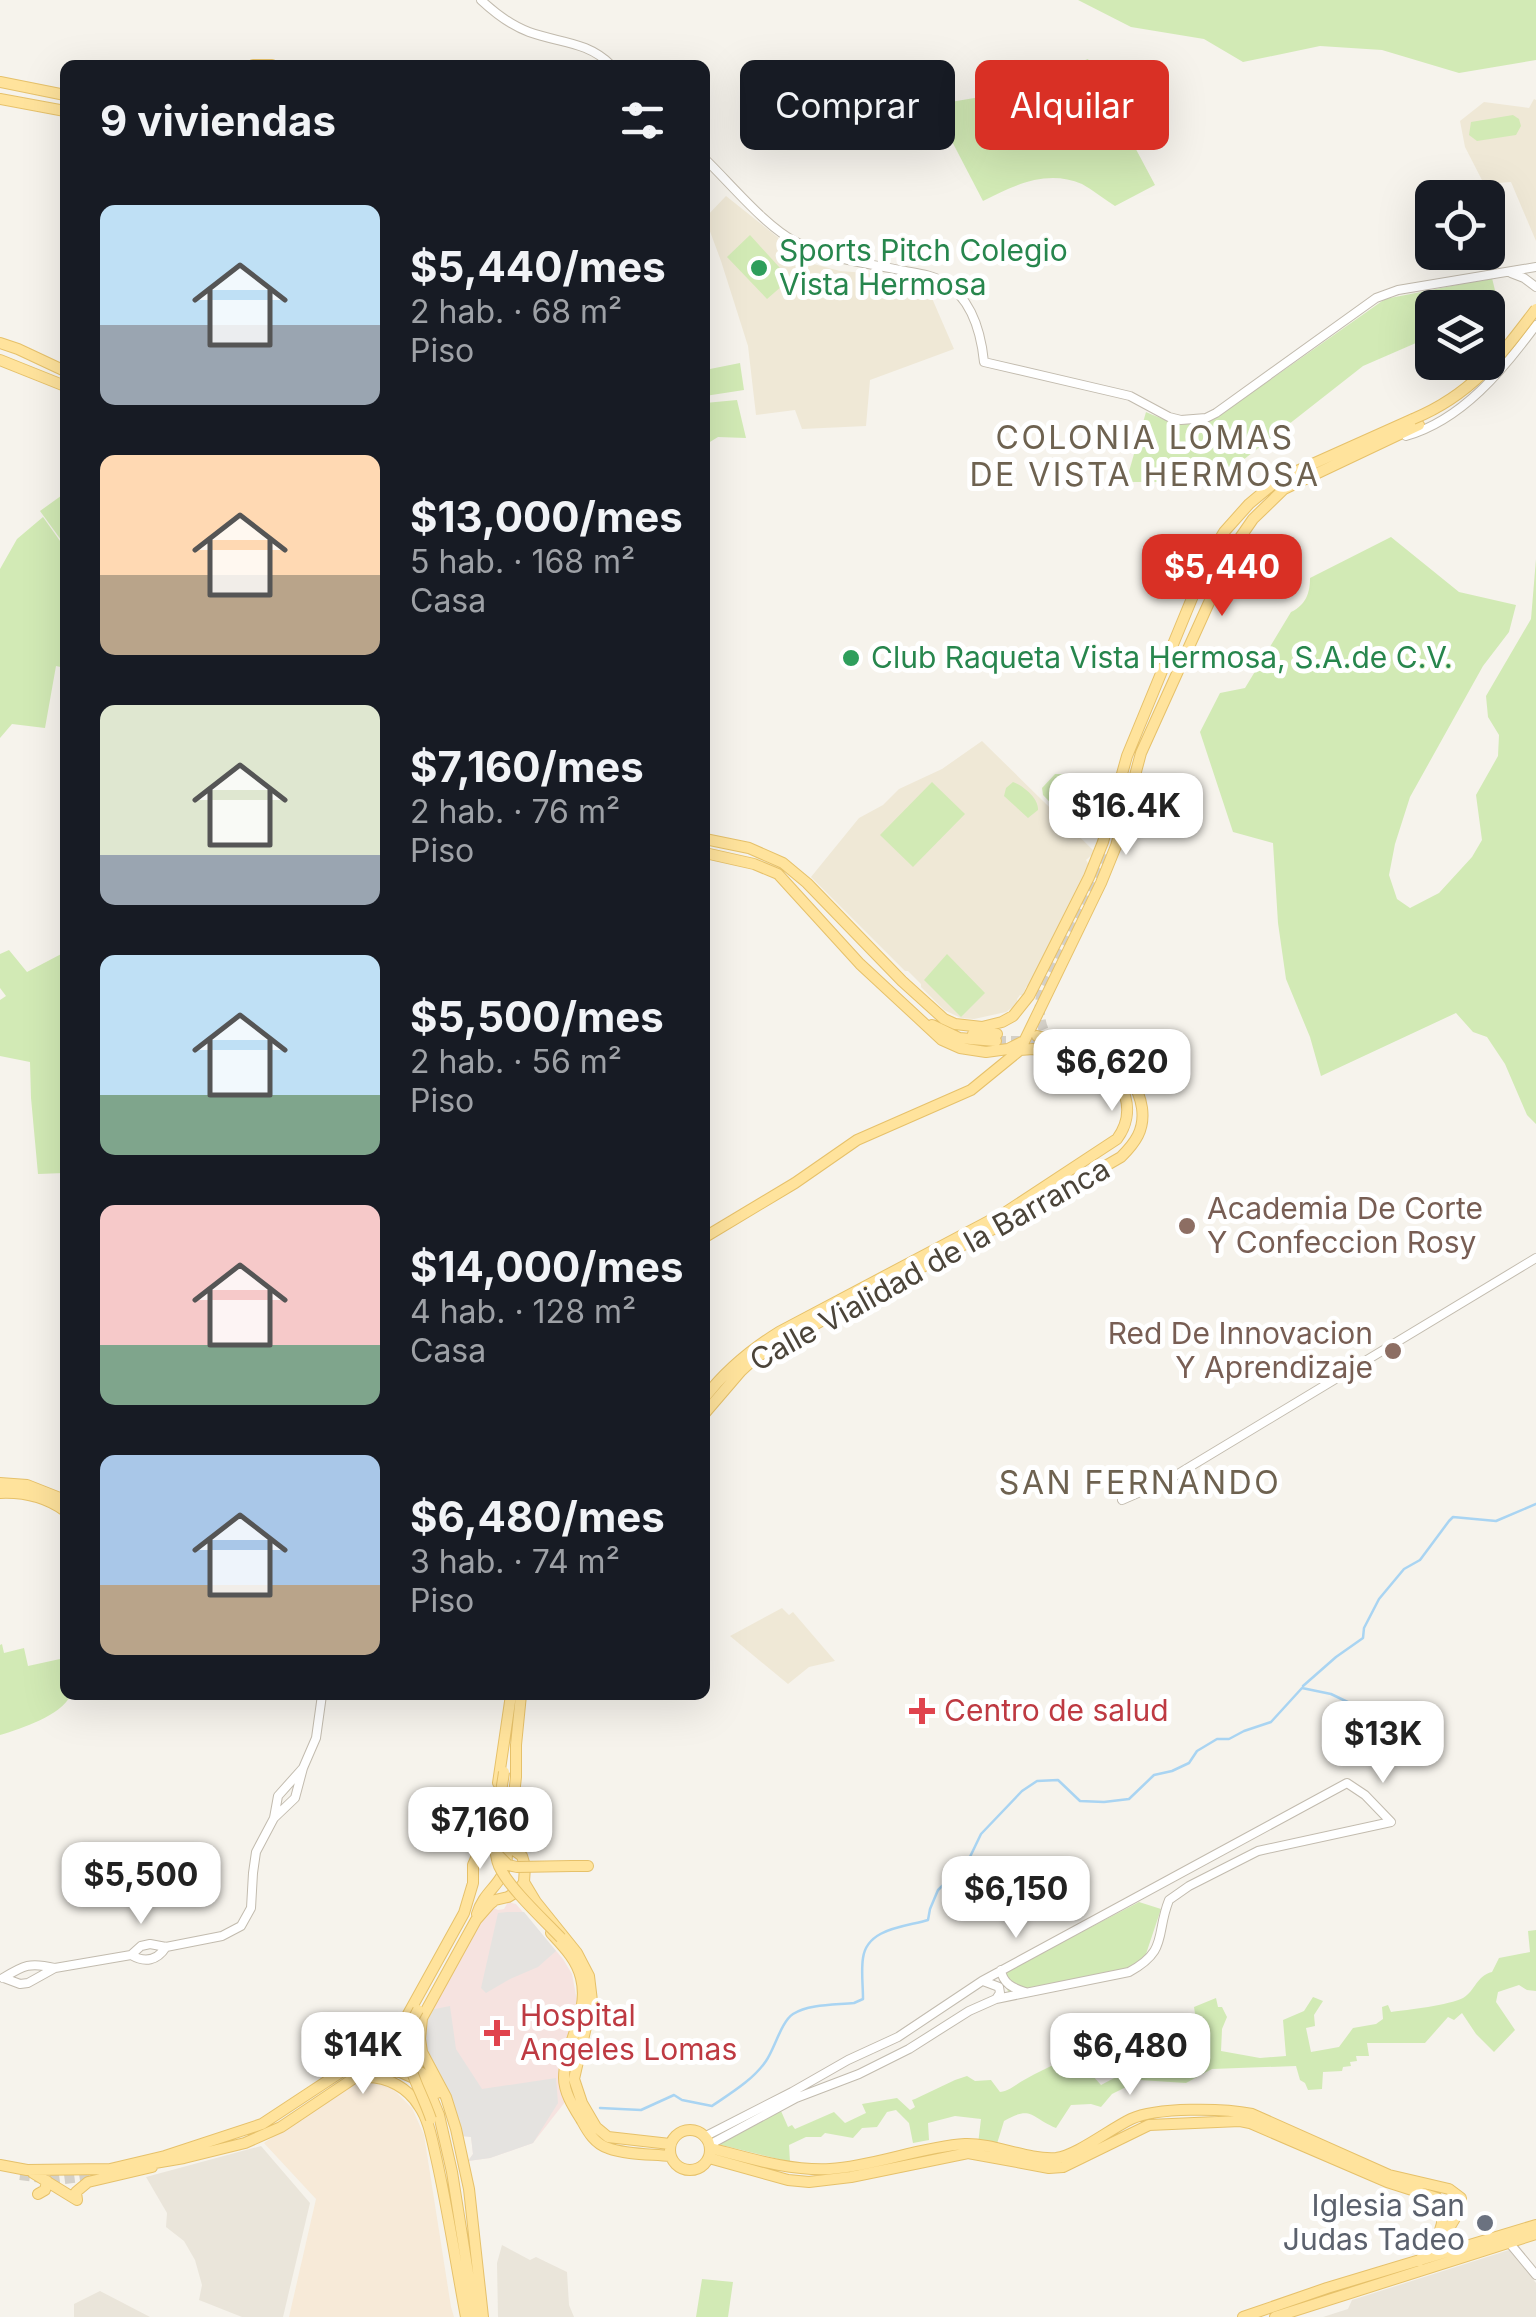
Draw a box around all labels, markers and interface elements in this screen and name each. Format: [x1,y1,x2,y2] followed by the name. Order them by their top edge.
[740,60,955,150] chip: Comprar
[975,60,1169,150] chip: Alquilar
[615,93,670,148] icon: filters
[100,95,336,146] text: 9 viviendas
[1415,180,1505,380] map controls
[1415,180,1505,270] button: locate
[779,232,1068,302] place label: Sports Pitch Colegio Vista Hermosa
[410,241,666,292] text: $5,440/mes
[180,245,300,365] icon: home
[748,257,770,279] marker: Sports Pitch Colegio Vista Hermosa
[1415,290,1505,380] button: layers
[410,292,622,331] text: 2 hab. · 68 m²
[410,331,474,370] text: Piso
[969,418,1321,494] district label: COLONIA LOMAS DE VISTA HERMOSA
[410,491,683,542] text: $13,000/mes
[180,495,300,615] icon: home
[1141,534,1303,619] pin: $5,440
[410,542,635,581] text: 5 hab. · 168 m²
[1164,547,1280,586] text: $5,440
[410,581,486,620] text: Casa
[871,639,1453,675] place label: Club Raqueta Vista Hermosa, S.A.de C.V.
[840,647,862,669] marker: Club Raqueta Vista Hermosa, S.A.de C.V.
[410,741,644,792] text: $7,160/mes
[180,745,300,865] icon: home
[1045,773,1207,858] pin: $16.4K
[1071,786,1181,825] text: $16.4K
[410,792,620,831] text: 2 hab. · 76 m²
[410,831,474,870] text: Piso
[410,991,664,1042] text: $5,500/mes
[180,995,300,1115] icon: home
[1031,1029,1193,1114] pin: $6,620
[410,1042,622,1081] text: 2 hab. · 56 m²
[1055,1042,1169,1081] text: $6,620
[410,1081,474,1120] text: Piso
[743,1150,1116,1378] street label: Calle Vialidad de la Barranca
[1207,1190,1483,1260] place label: Academia De Corte Y Confeccion Rosy
[1176,1215,1198,1237] marker: Academia De Corte Y Confeccion Rosy
[410,1241,684,1292] text: $14,000/mes
[180,1245,300,1365] icon: home
[410,1292,636,1331] text: 4 hab. · 128 m²
[1108,1315,1373,1385] place label: Red De Innovacion Y Aprendizaje
[410,1331,486,1370] text: Casa
[1382,1340,1404,1362] marker: Red De Innovacion Y Aprendizaje
[999,1463,1281,1502] district label: SAN FERNANDO
[410,1491,665,1542] text: $6,480/mes
[180,1495,300,1615] icon: home
[410,1542,620,1581] text: 3 hab. · 74 m²
[410,1581,474,1620] text: Piso
[944,1692,1169,1728] place label: Centro de salud
[909,1698,935,1724] marker: Centro de salud
[1324,1701,1442,1786] pin: $13K
[1344,1714,1422,1753] text: $13K
[399,1787,561,1872] pin: $7,160
[430,1800,530,1839] text: $7,160
[60,1842,222,1927] pin: $5,500
[84,1855,198,1894] text: $5,500
[935,1856,1097,1941] pin: $6,150
[964,1869,1068,1908] text: $6,150
[520,1997,737,2067] place label: Hospital Angeles Lomas
[304,2012,422,2097] pin: $14K
[1049,2013,1211,2098] pin: $6,480
[484,2020,510,2046] marker: Hospital Angeles Lomas
[323,2025,403,2064] text: $14K
[1072,2026,1188,2065] text: $6,480
[1283,2187,1465,2257] place label: Iglesia San Judas Tadeo
[1474,2212,1496,2234] marker: Iglesia San Judas Tadeo

